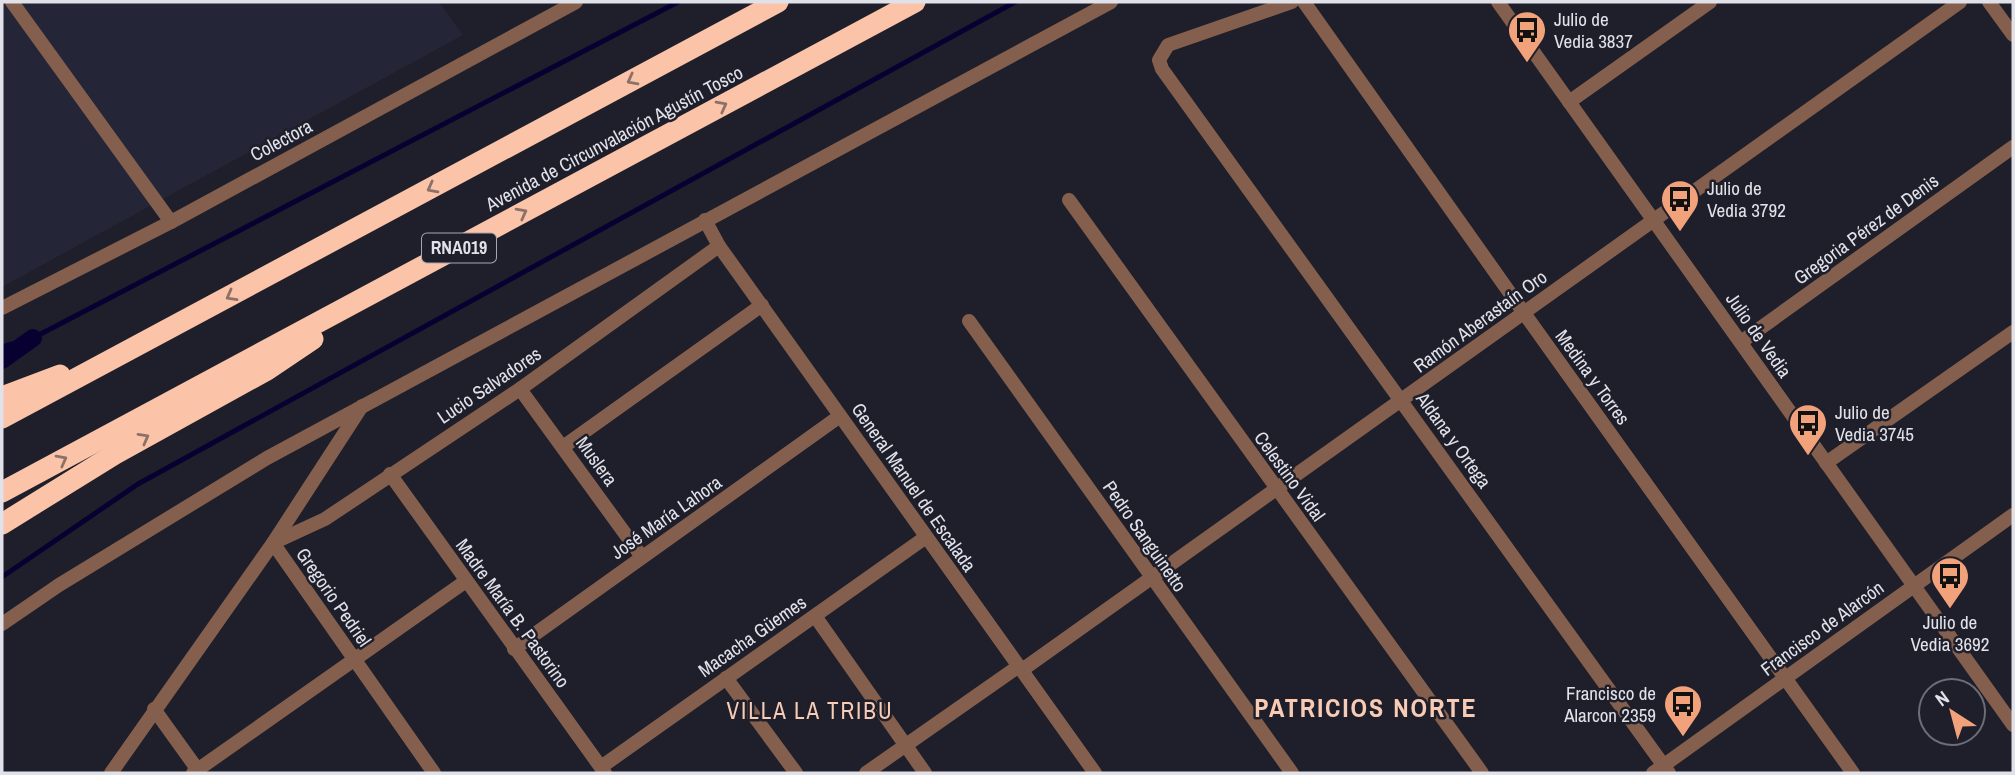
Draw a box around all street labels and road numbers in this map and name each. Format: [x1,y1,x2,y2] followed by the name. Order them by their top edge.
[480,59,747,218] street label: Avenida de Circunvalación Agustín Tosco
[245,113,317,167] street label: Colectora
[1788,167,1944,290] street label: Gregoria Pérez de Denis
[422,234,496,262] road number: RNA019
[1408,264,1552,378] street label: Ramón Aberastaín Oro
[1720,287,1798,383] street label: Julio de Vedia
[1550,324,1636,430] street label: Medina y Torres
[432,340,546,429] street label: Lucio Salvadores
[1410,386,1498,493] street label: Aldana y Ortega
[846,397,982,577] street label: General Manuel de Escalada
[1249,426,1331,526] street label: Celestino Vidal
[570,431,624,491] street label: Muslera
[605,469,727,565] street label: José María Lahora
[1097,475,1193,597] street label: Pedro Sanguinetto
[450,533,576,693] street label: Madre María B. Pastorino
[290,542,378,652] street label: Gregorio Pedriel
[1755,574,1889,682] street label: Francisco de Alarcón
[693,589,811,683] street label: Macacha Güemes

